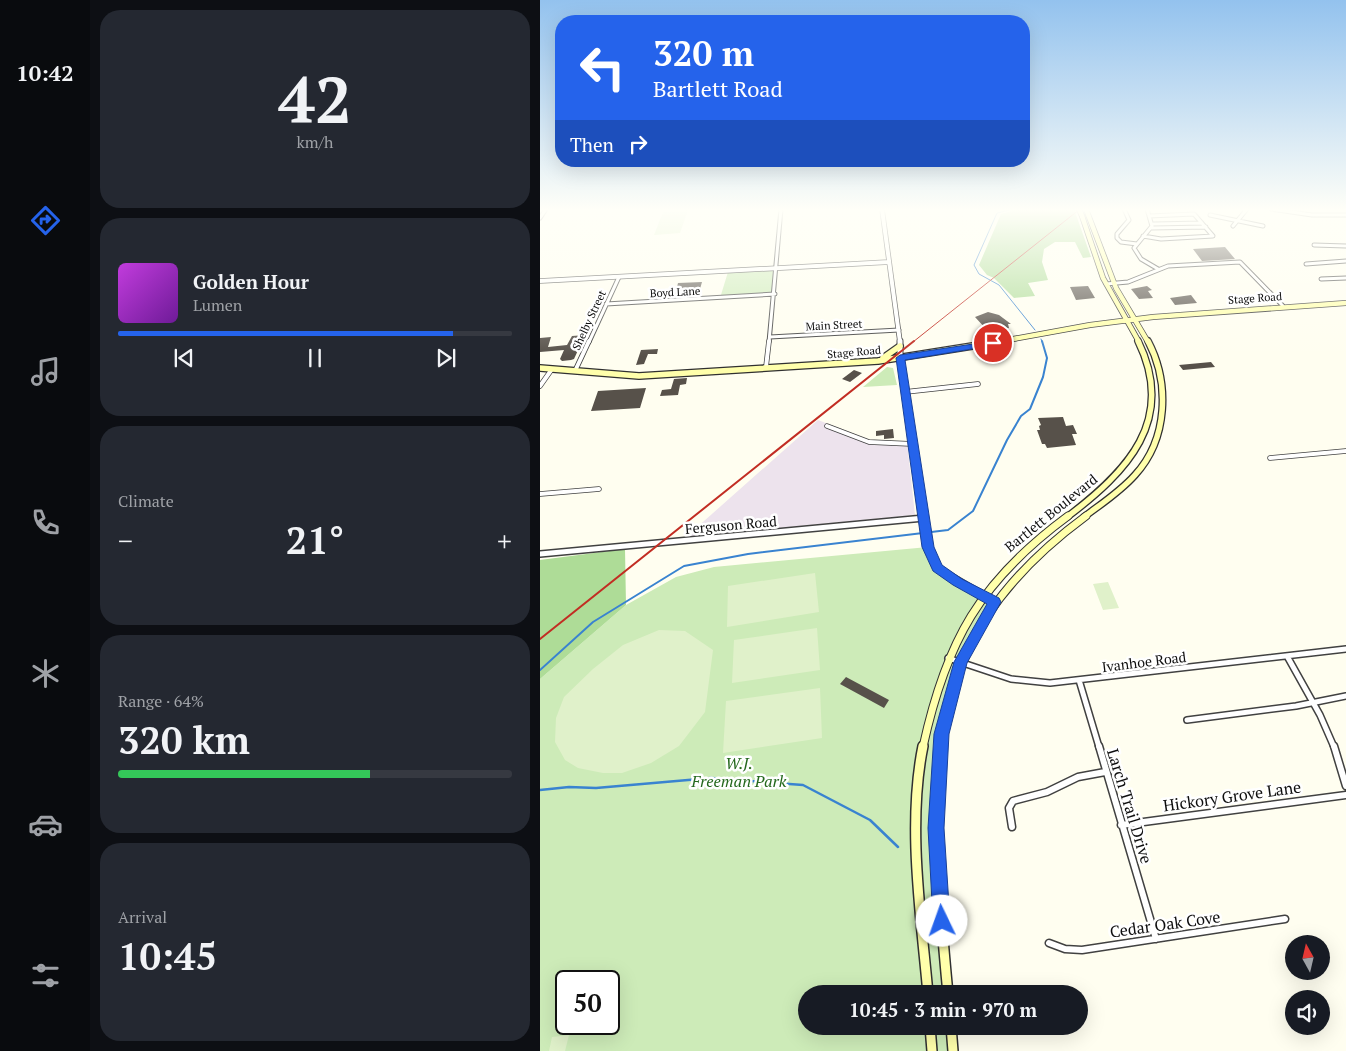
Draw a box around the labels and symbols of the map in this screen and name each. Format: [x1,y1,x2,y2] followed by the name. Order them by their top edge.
[649,284,701,300] street label: Boyd Lane
[569,288,609,352] street label: Shelby Street
[1228,289,1282,307] street label: Stage Road
[805,317,863,333] street label: Main Street
[972,322,1014,364] pin
[826,343,882,361] street label: Stage Road
[1000,469,1101,556] street label: Bartlett Boulevard
[684,511,778,538] street label: Ferguson Road
[1101,647,1188,676] street label: Ivanhoe Road
[1102,746,1158,866] street label: Larch Trail Drive
[691,752,787,792] park label: W.J. Freeman Park
[1162,775,1302,817] street label: Hickory Grove Lane
[915,894,967,946] position arrow
[1108,905,1222,943] street label: Cedar Oak Cove
[1285,935,1330,980] north arrow
[555,970,620,1035] speed limit sign: 50

